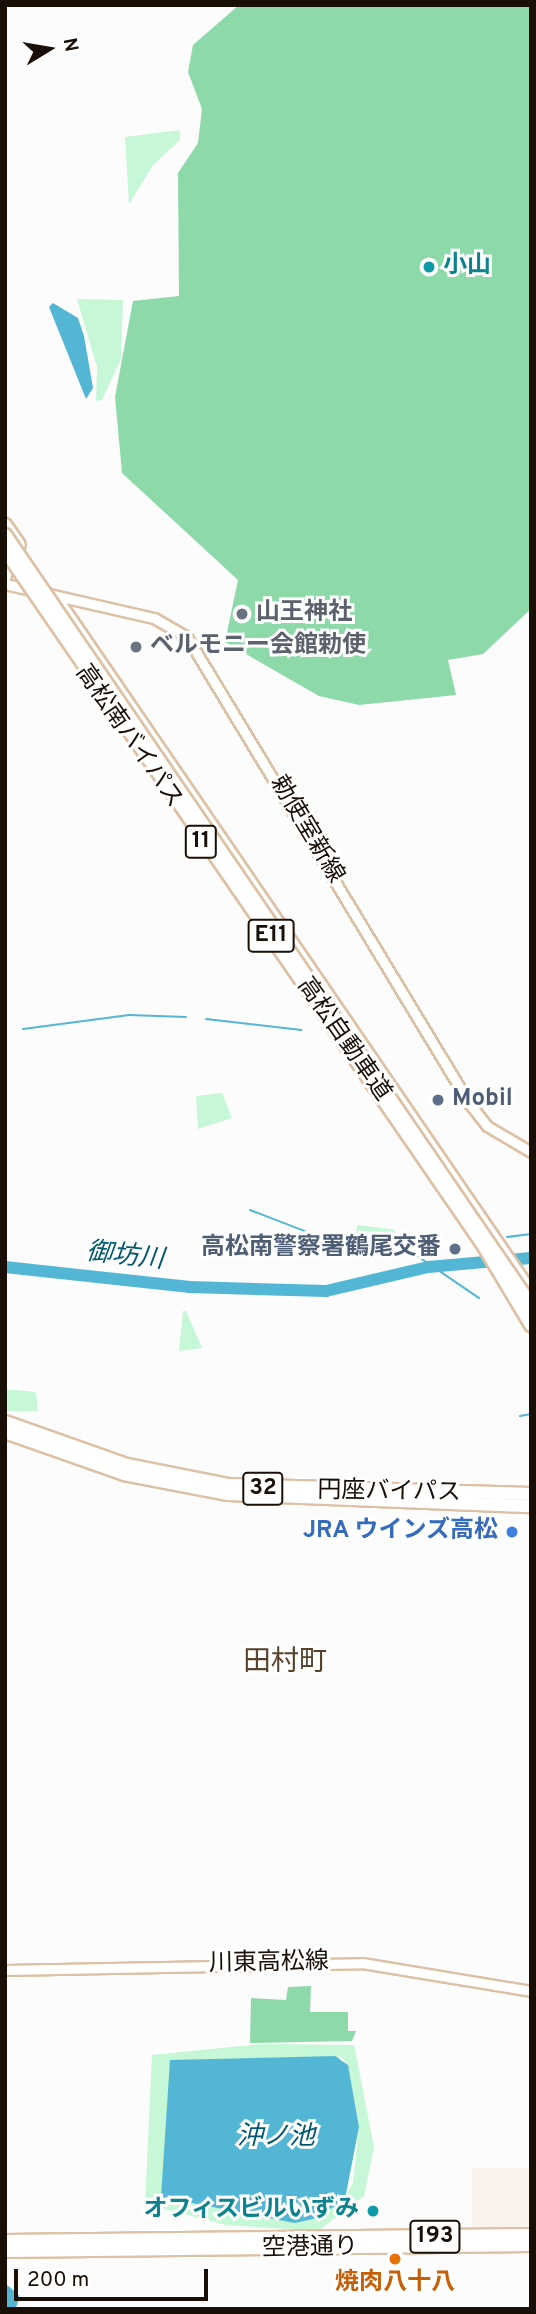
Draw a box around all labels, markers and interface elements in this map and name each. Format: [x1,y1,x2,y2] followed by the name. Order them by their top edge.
[14,14,84,84] north arrow
[57,36,83,54] text: N
[443,253,491,281] place label: 小山
[421,259,437,275] marker: 小山
[256,600,352,628] place label: 山王神社
[234,606,250,622] marker: 山王神社
[150,633,366,661] place label: ベルモニー会館勅使
[128,639,144,655] marker: ベルモニー会館勅使
[68,660,188,814] street label: 高松南バイパス
[263,771,349,889] street label: 勅使室新線
[184,822,218,862] road number: 11
[246,917,296,956] road number: E11
[290,973,396,1107] street label: 高松自動車道
[452,1086,513,1114] place label: Mobil
[430,1092,446,1108] marker: Mobil
[201,1235,441,1263] place label: 高松南警察署鶴尾交番
[85,1237,165,1277] water label: 御坊川
[447,1241,463,1257] marker: 高松南警察署鶴尾交番
[242,1470,284,1508] road number: 32
[317,1477,461,1509] street label: 円座バイパス
[301,1518,498,1546] place label: JRA ウインズ高松
[504,1524,520,1540] marker: JRA ウインズ高松
[243,1646,327,1680] district label: 田村町
[209,1949,329,1979] street label: 川東高松線
[237,2122,315,2154] water label: 沖ノ池
[143,2197,359,2225] place label: オフィスビルいずみ
[365,2203,381,2219] marker: オフィスビルいずみ
[409,2218,461,2256] road number: 193
[262,2234,358,2264] street label: 空港通り
[387,2251,403,2267] marker: 焼肉八十八
[18,2254,212,2298] scale bar
[27,2267,89,2294] text: 200 m
[335,2270,455,2298] place label: 焼肉八十八

